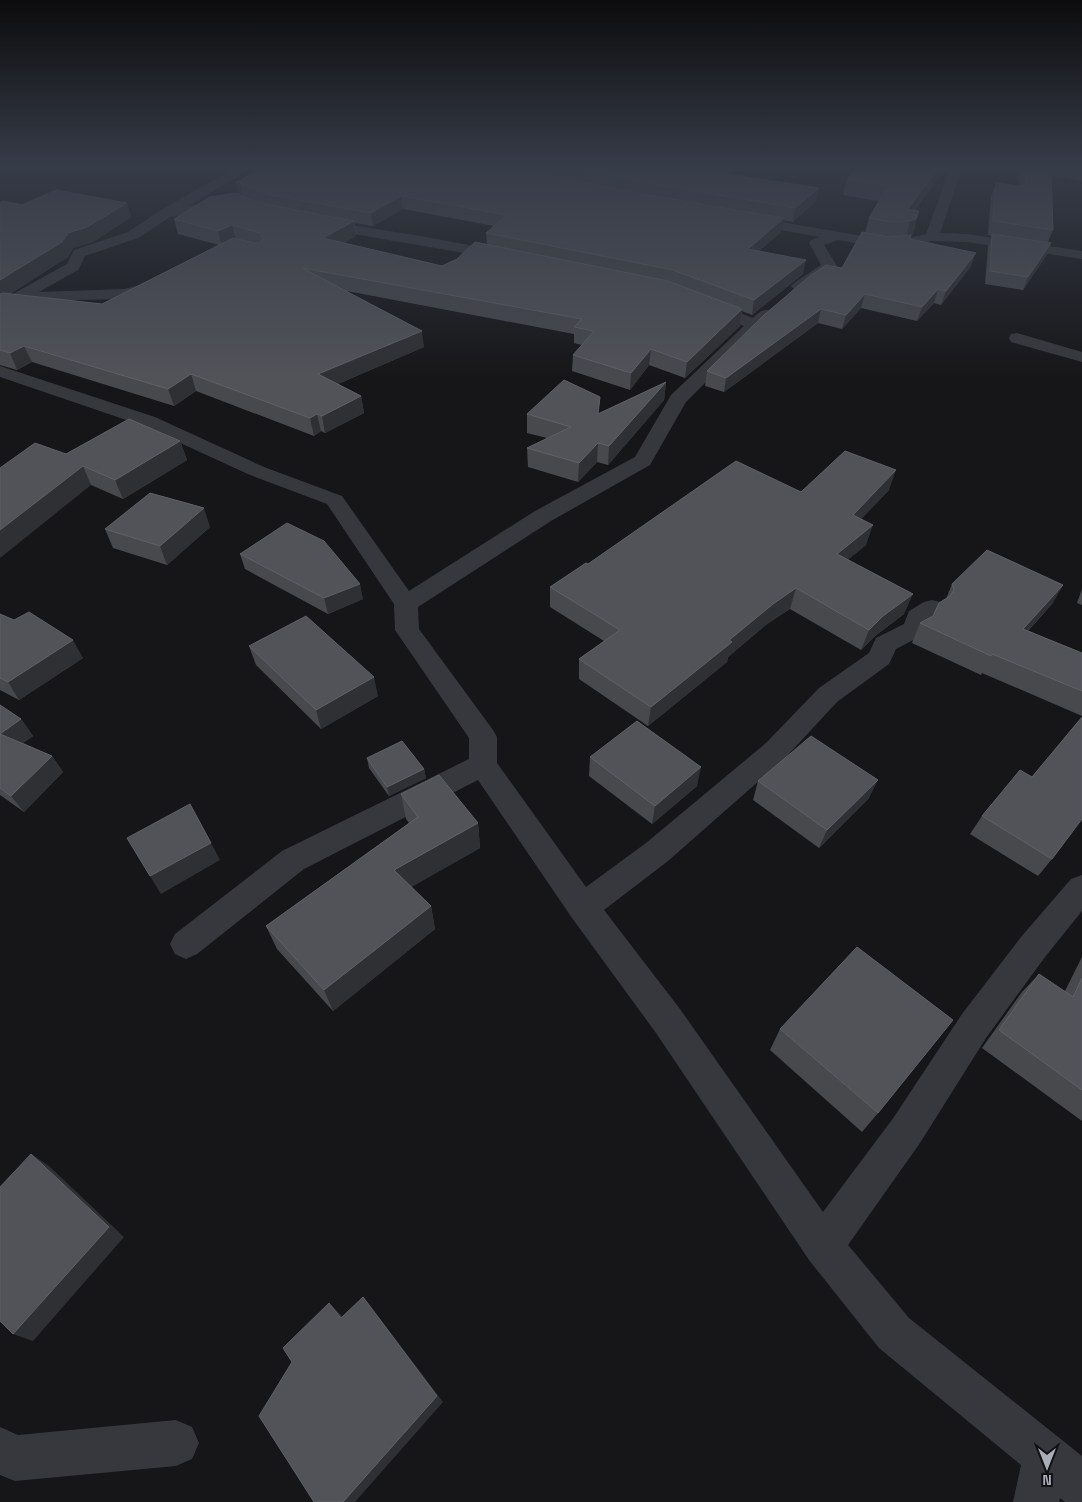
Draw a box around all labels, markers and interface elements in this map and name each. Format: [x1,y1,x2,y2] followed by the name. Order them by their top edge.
[1022,1442,1072,1492] north arrow
[1042,1471,1052,1489] text: N

